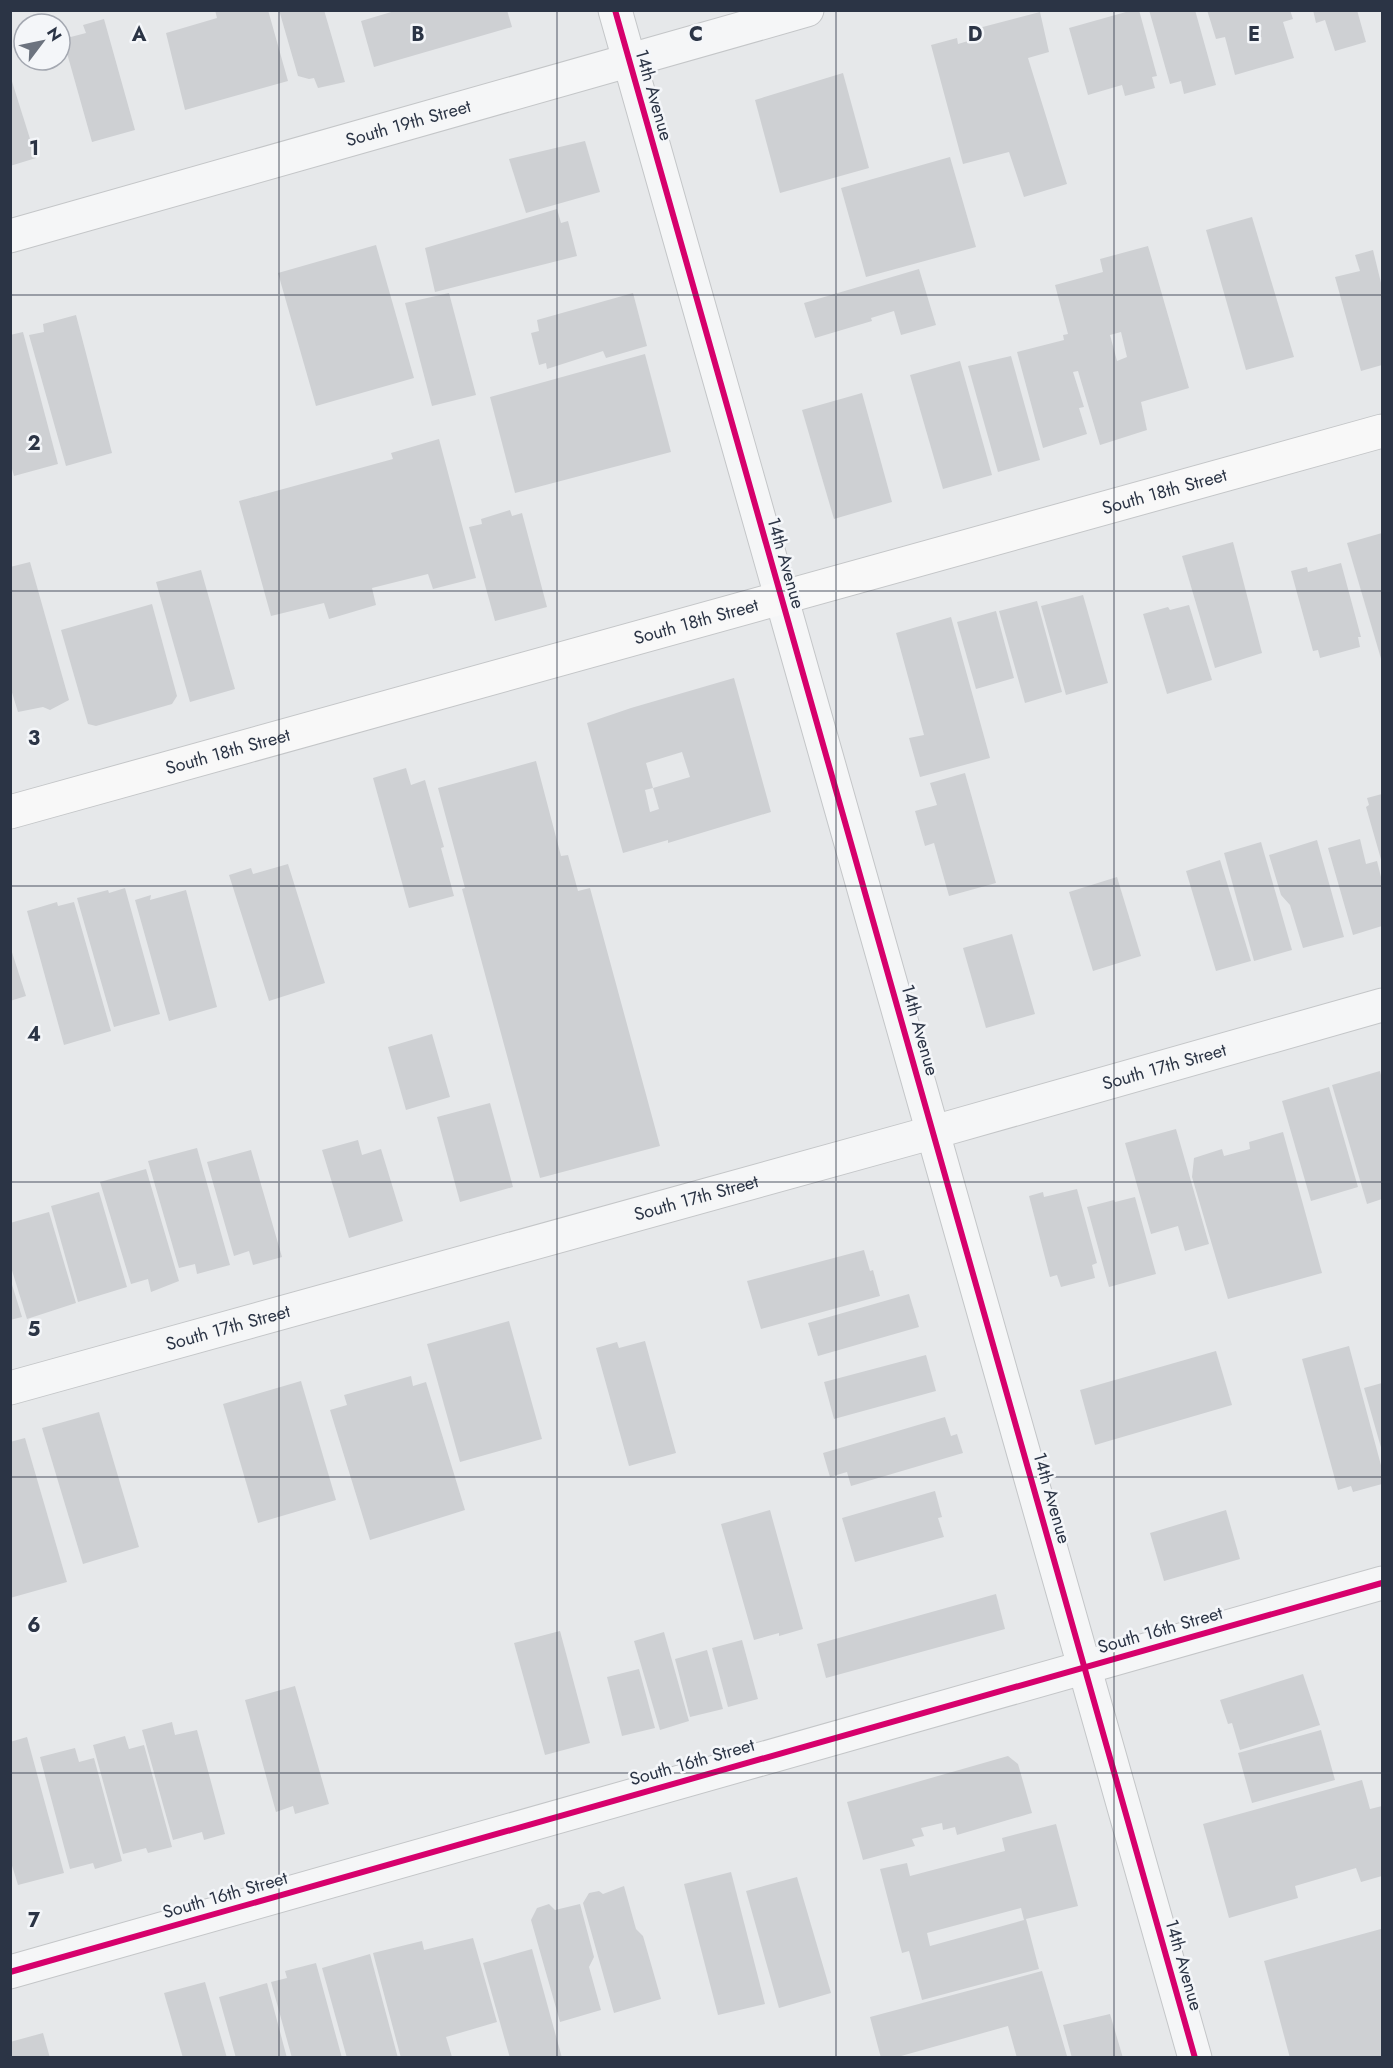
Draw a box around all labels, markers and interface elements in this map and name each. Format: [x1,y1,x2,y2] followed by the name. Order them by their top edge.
[12,12,72,72] north arrow
[131,20,147,49] text: A
[411,20,425,49] text: B
[689,20,703,49] text: C
[968,20,982,49] text: D
[1248,20,1260,49] text: E
[41,23,67,46] text: N
[629,46,679,144] street label: 14th Avenue
[343,93,475,153] street label: South 19th Street
[29,134,39,163] text: 1
[27,429,41,458] text: 2
[1099,462,1230,521] street label: South 18th Street
[761,514,811,612] street label: 14th Avenue
[631,592,762,651] street label: South 18th Street
[162,722,294,781] street label: South 18th Street
[28,724,40,753] text: 3
[895,981,945,1079] street label: 14th Avenue
[27,1020,41,1049] text: 4
[1099,1037,1230,1097] street label: South 17th Street
[631,1168,762,1228] street label: South 17th Street
[163,1298,294,1357] street label: South 17th Street
[28,1315,41,1344] text: 5
[1027,1449,1077,1547] street label: 14th Avenue
[1094,1600,1226,1660] street label: South 16th Street
[27,1611,41,1640] text: 6
[626,1732,758,1792] street label: South 16th Street
[159,1865,291,1925] street label: South 16th Street
[28,1906,41,1935] text: 7
[1159,1916,1209,2014] street label: 14th Avenue

